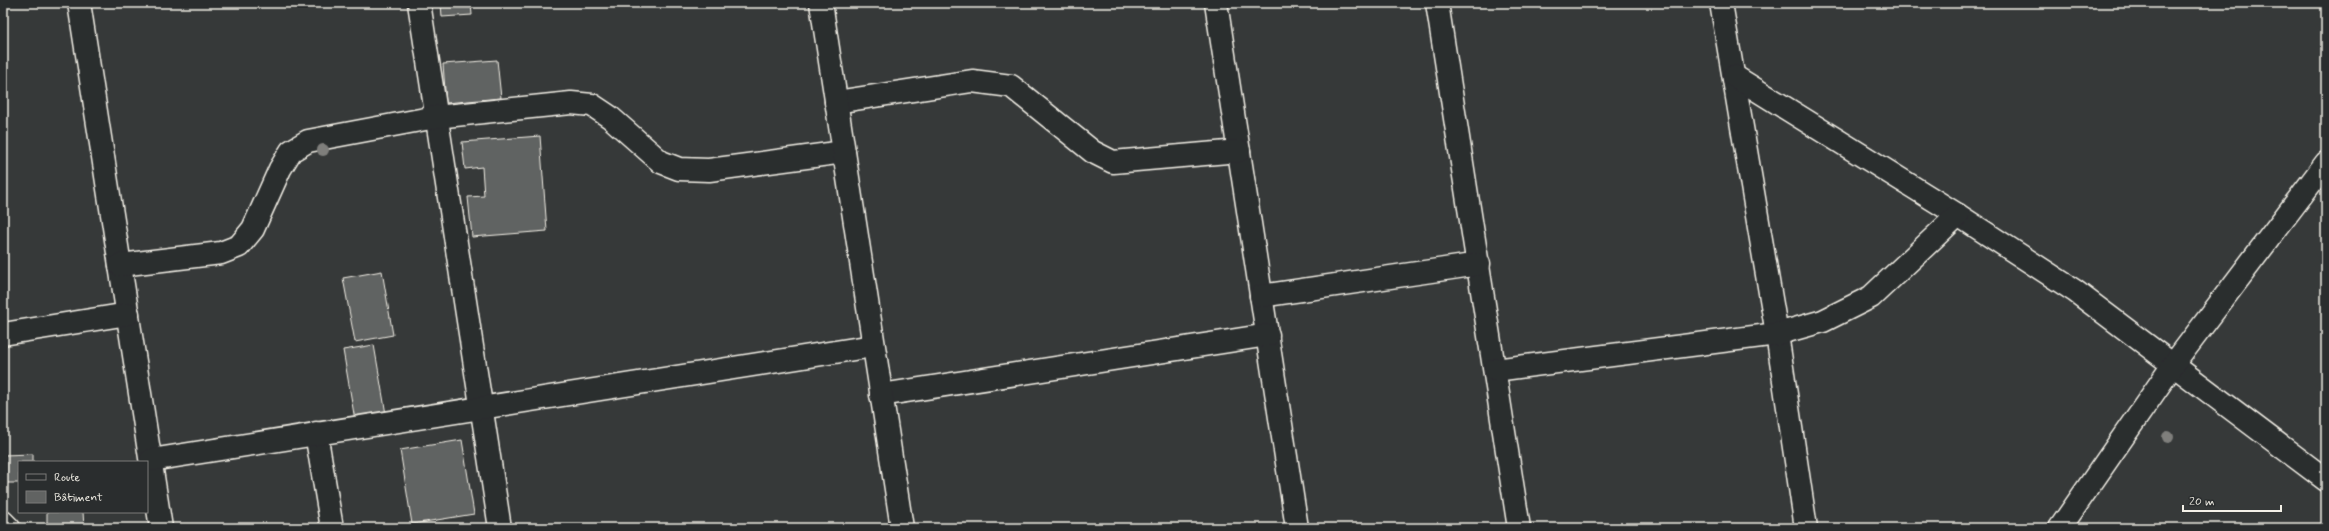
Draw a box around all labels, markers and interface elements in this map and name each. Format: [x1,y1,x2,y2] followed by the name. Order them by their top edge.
[18,461,148,513] legend
[54,470,80,486] text: Route
[2183,487,2281,513] scale bar
[54,490,103,506] text: Bâtiment
[2189,494,2215,510] text: 20 m

